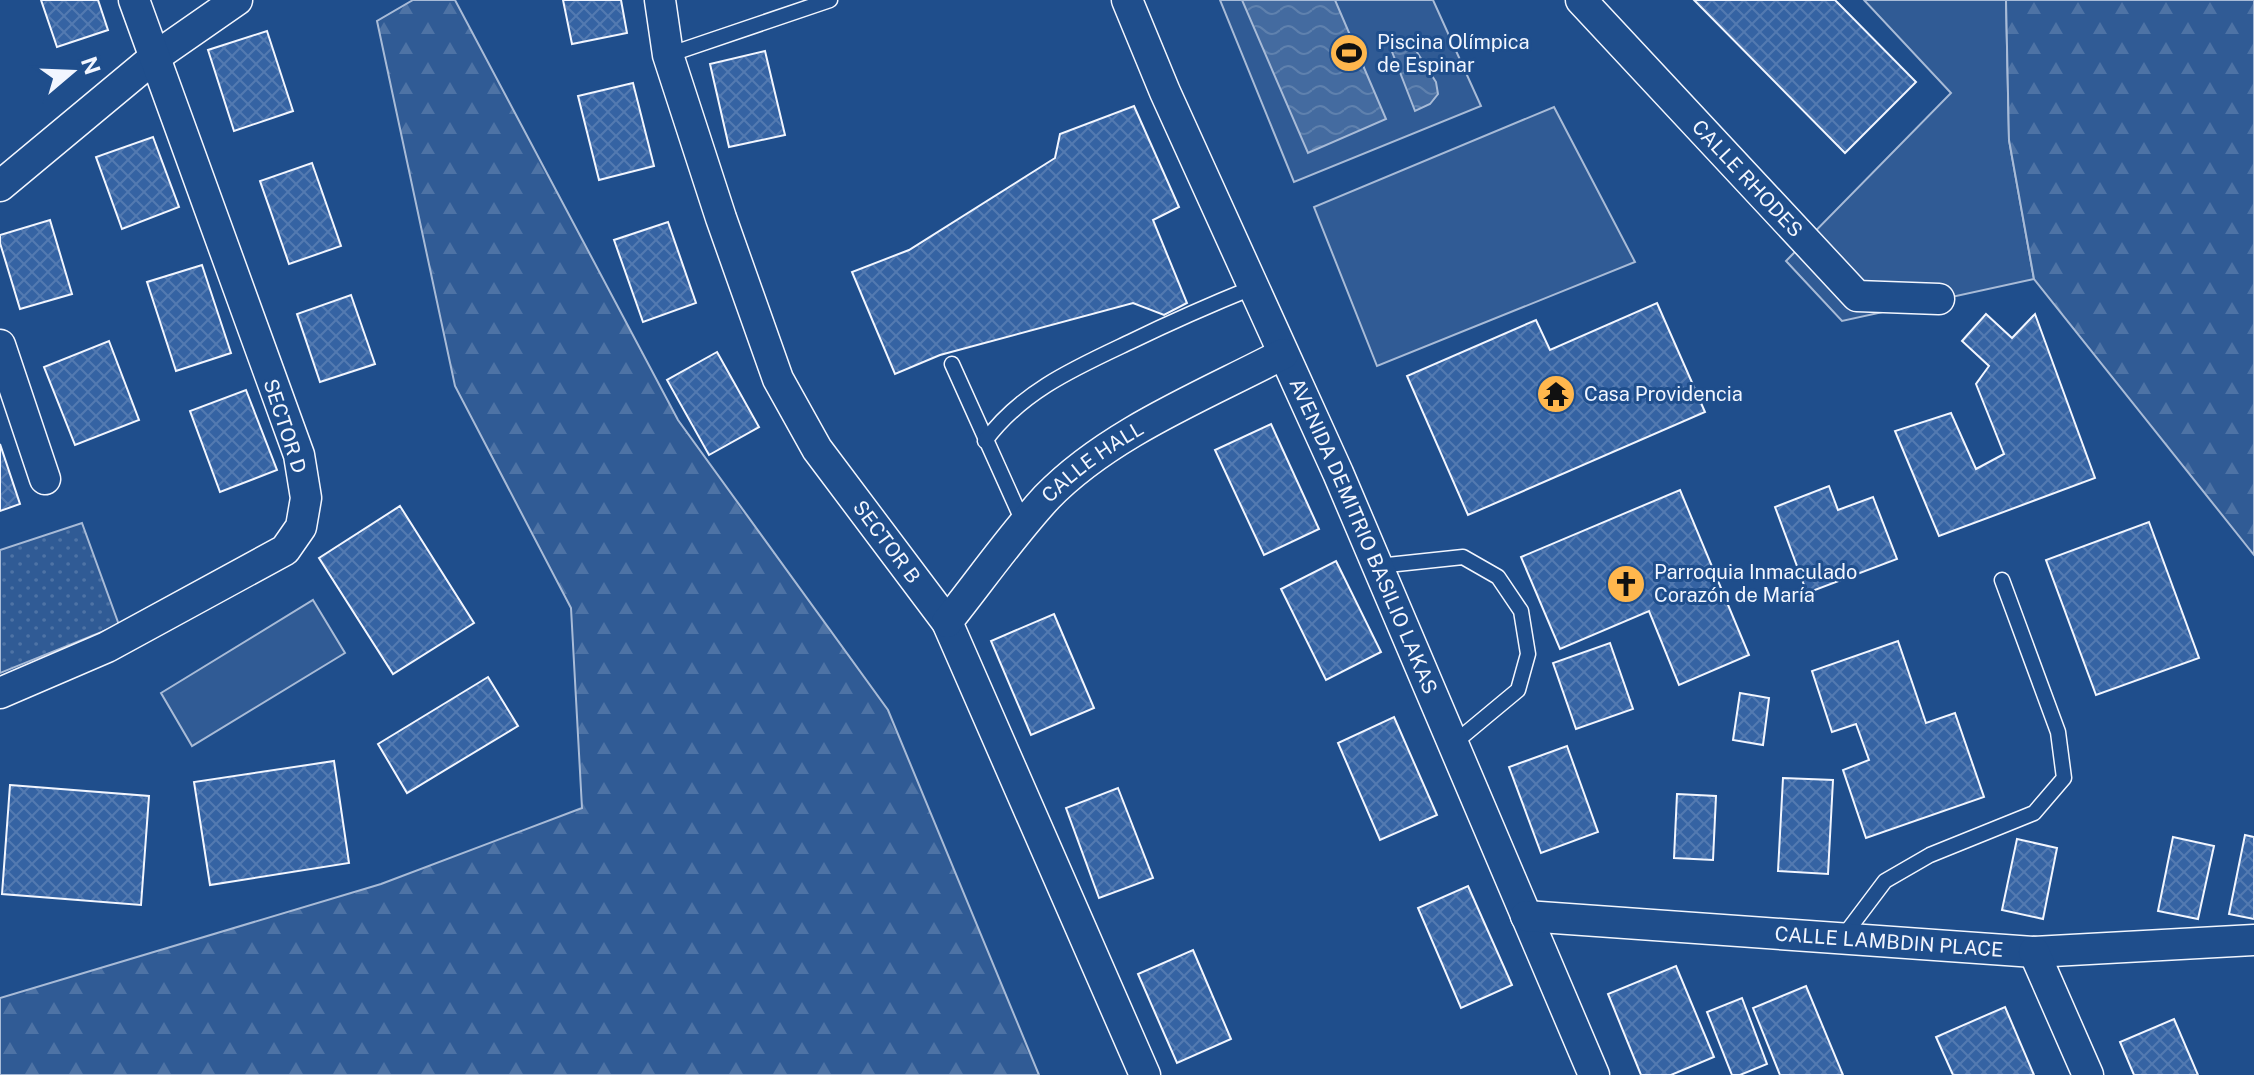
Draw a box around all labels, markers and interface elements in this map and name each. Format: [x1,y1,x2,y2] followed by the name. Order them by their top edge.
[1377,30,1529,77] place label: Piscina Olímpica de Espinar
[32,32,112,112] north arrow
[1328,32,1370,74] sports icon: Piscina Olímpica de Espinar
[76,53,106,78] text: N
[1687,115,1808,242] street label: CALLE RHODES
[1535,373,1577,415] temple icon: Casa Providencia
[1285,374,1443,698] street label: AVENIDA DEMITRIO BASILIO LAKAS
[258,376,312,476] street label: SECTOR D
[1584,382,1743,406] place label: Casa Providencia
[1037,416,1148,507] street label: CALLE HALL
[848,496,926,588] street label: SECTOR B
[1654,560,1857,607] place label: Parroquia Inmaculado Corazón de María
[1605,563,1647,605] church icon: Parroquia Inmaculado Corazón de María
[1774,922,2004,962] street label: CALLE LAMBDIN PLACE

